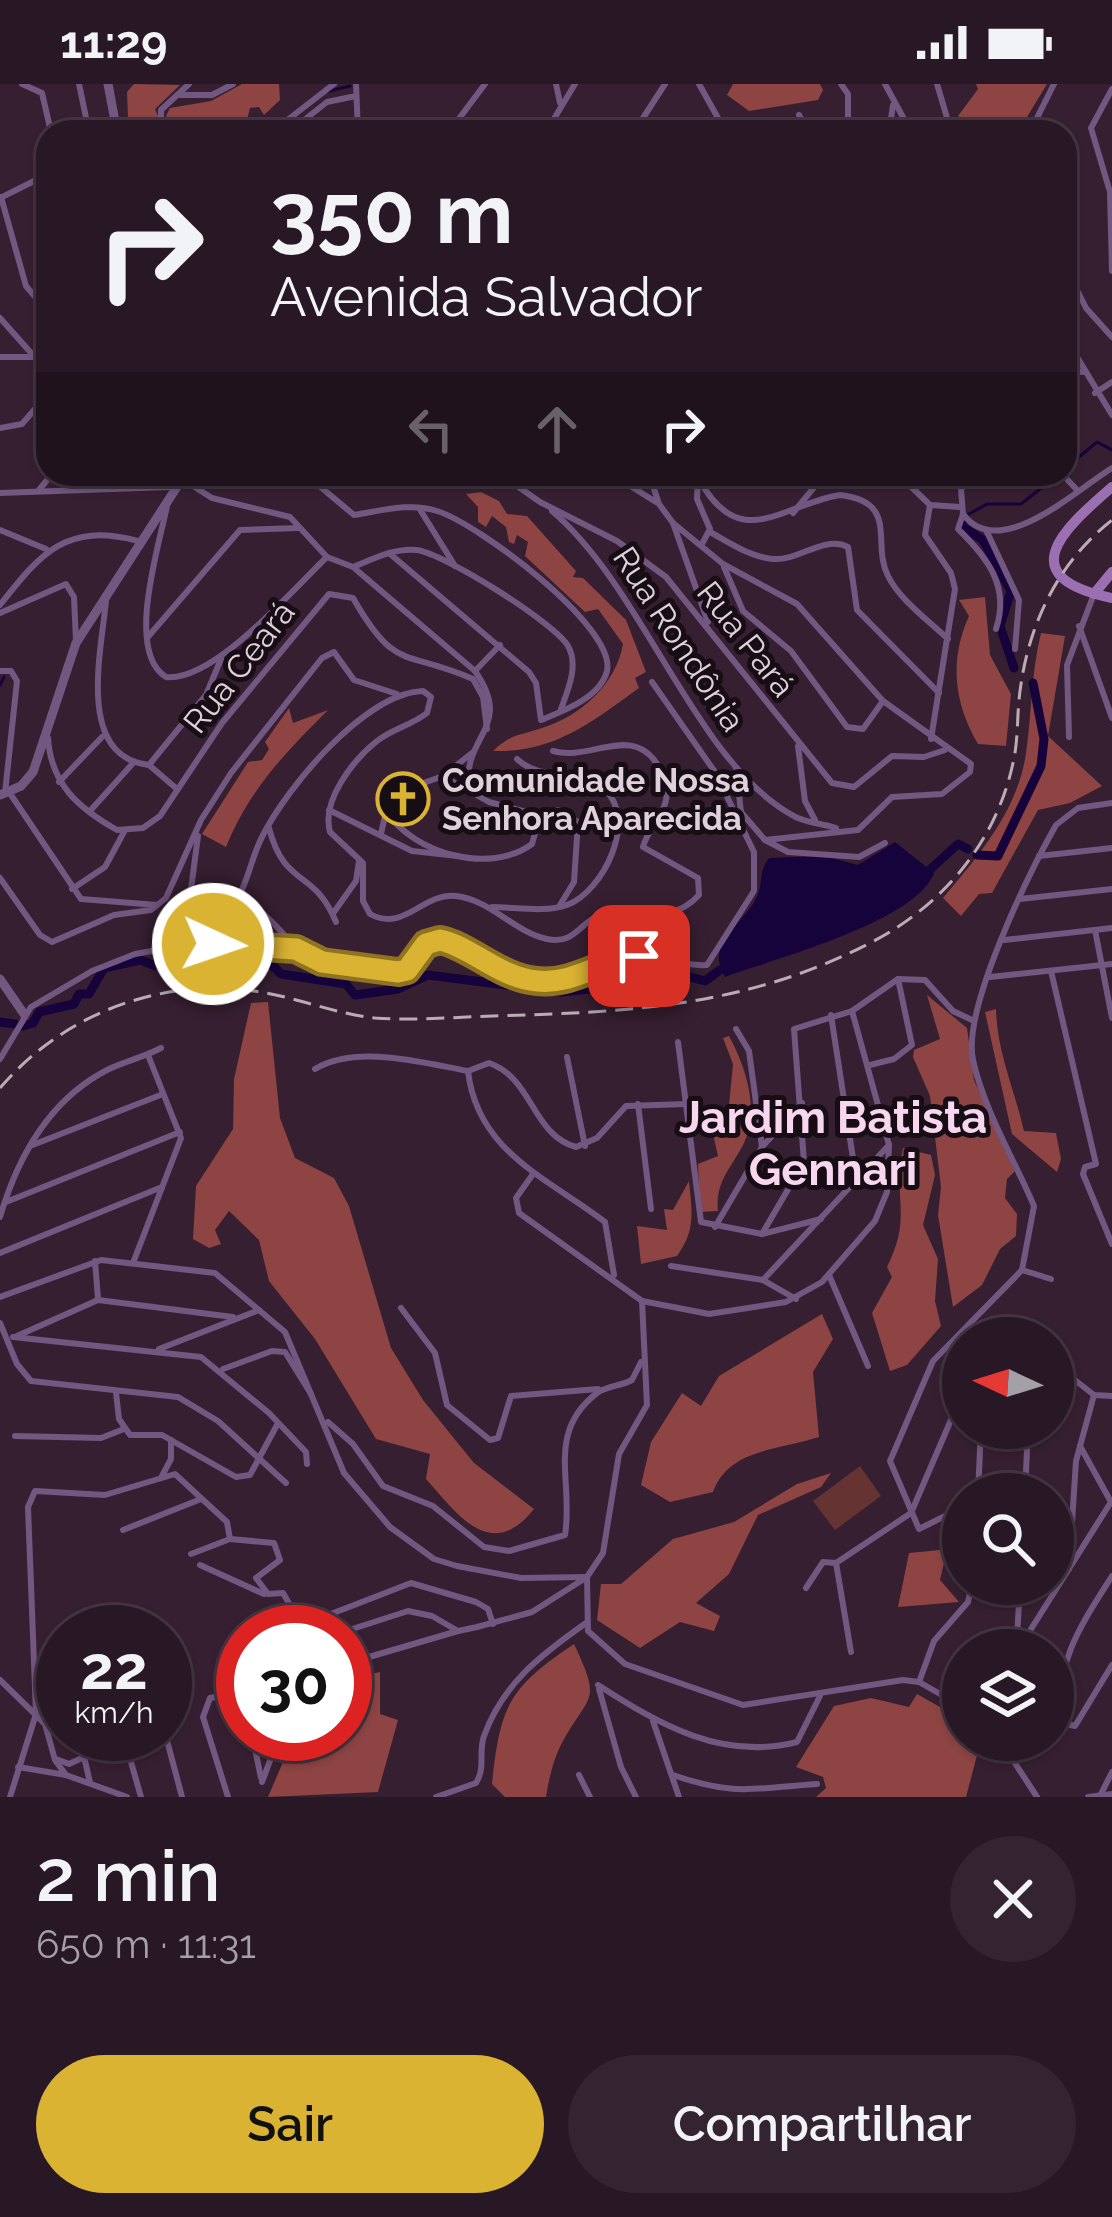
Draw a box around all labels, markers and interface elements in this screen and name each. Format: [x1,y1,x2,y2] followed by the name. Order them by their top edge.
[60,16,167,69] text: 11:29
[270,164,513,263] text: 350 m
[72,168,228,324] icon: right
[270,265,702,329] text: Avenida Salvador
[398,396,464,462] icon: left
[524,396,590,462] icon: ahead
[650,396,716,462] icon: right
[605,540,753,738] street label: Rua Rondônia
[689,574,803,704] street label: Rua Pará
[175,593,303,741] street label: Rua Ceará
[442,761,750,838] place label: Comunidade Nossa Senhora Aparecida
[375,771,431,827] church icon: Comunidade Nossa Senhora Aparecida
[150,881,276,1007] position arrow
[588,905,690,1007] pin
[606,923,672,989] icon: arrive
[679,1091,987,1196] district label: Jardim Batista Gennari
[942,1317,1074,1449] north arrow
[942,1317,1074,1761] map controls
[942,1473,1074,1605] button: search
[216,1605,372,1761] speed limit sign: 30
[942,1629,1074,1761] button: layers
[80,1633,148,1703] text: 22
[74,1695,154,1730] text: km/h
[36,1833,220,1918] text: 2 min
[950,1836,1076,1962] button: close
[36,1921,256,1967] text: 650 m · 11:31
[36,2055,544,2193] button: Sair
[568,2055,1076,2193] button: Compartilhar

